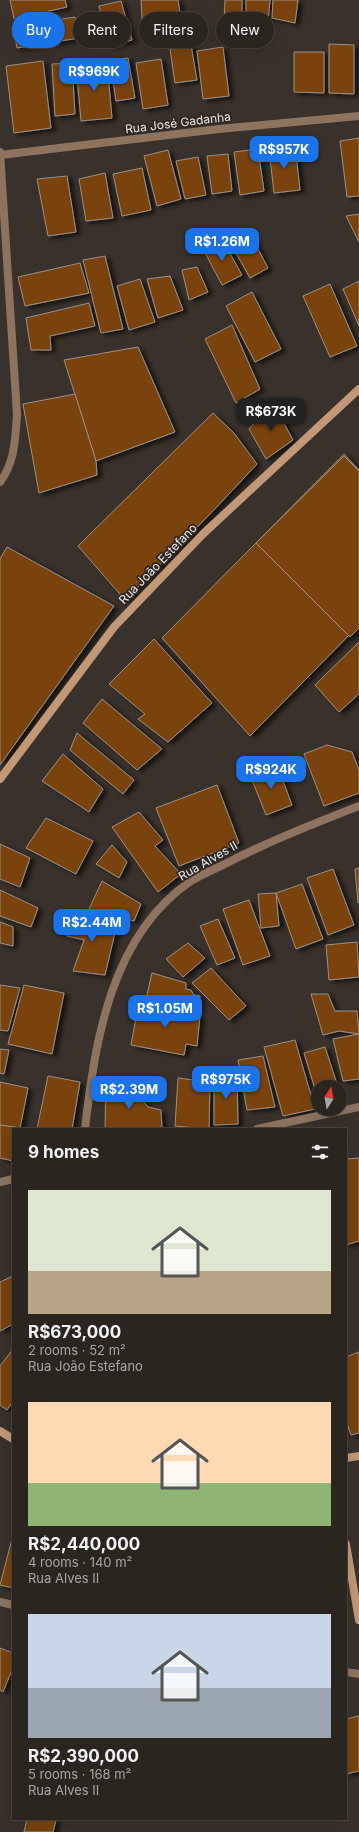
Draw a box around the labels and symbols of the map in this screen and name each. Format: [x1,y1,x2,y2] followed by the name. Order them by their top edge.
[61,58,127,92] pin: R$969K
[124,109,232,136] street label: Rua José Gadanha
[251,136,317,170] pin: R$957K
[185,228,259,262] pin: R$1.26M
[238,398,304,432] pin: R$673K
[115,520,200,607] street label: Rua João Estefano
[238,756,304,790] pin: R$924K
[175,838,240,884] street label: Rua Alves II
[55,909,129,943] pin: R$2.44M
[128,995,202,1029] pin: R$1.05M
[193,1066,259,1100] pin: R$975K
[92,1076,166,1110] pin: R$2.39M
[311,1080,347,1116] north arrow

